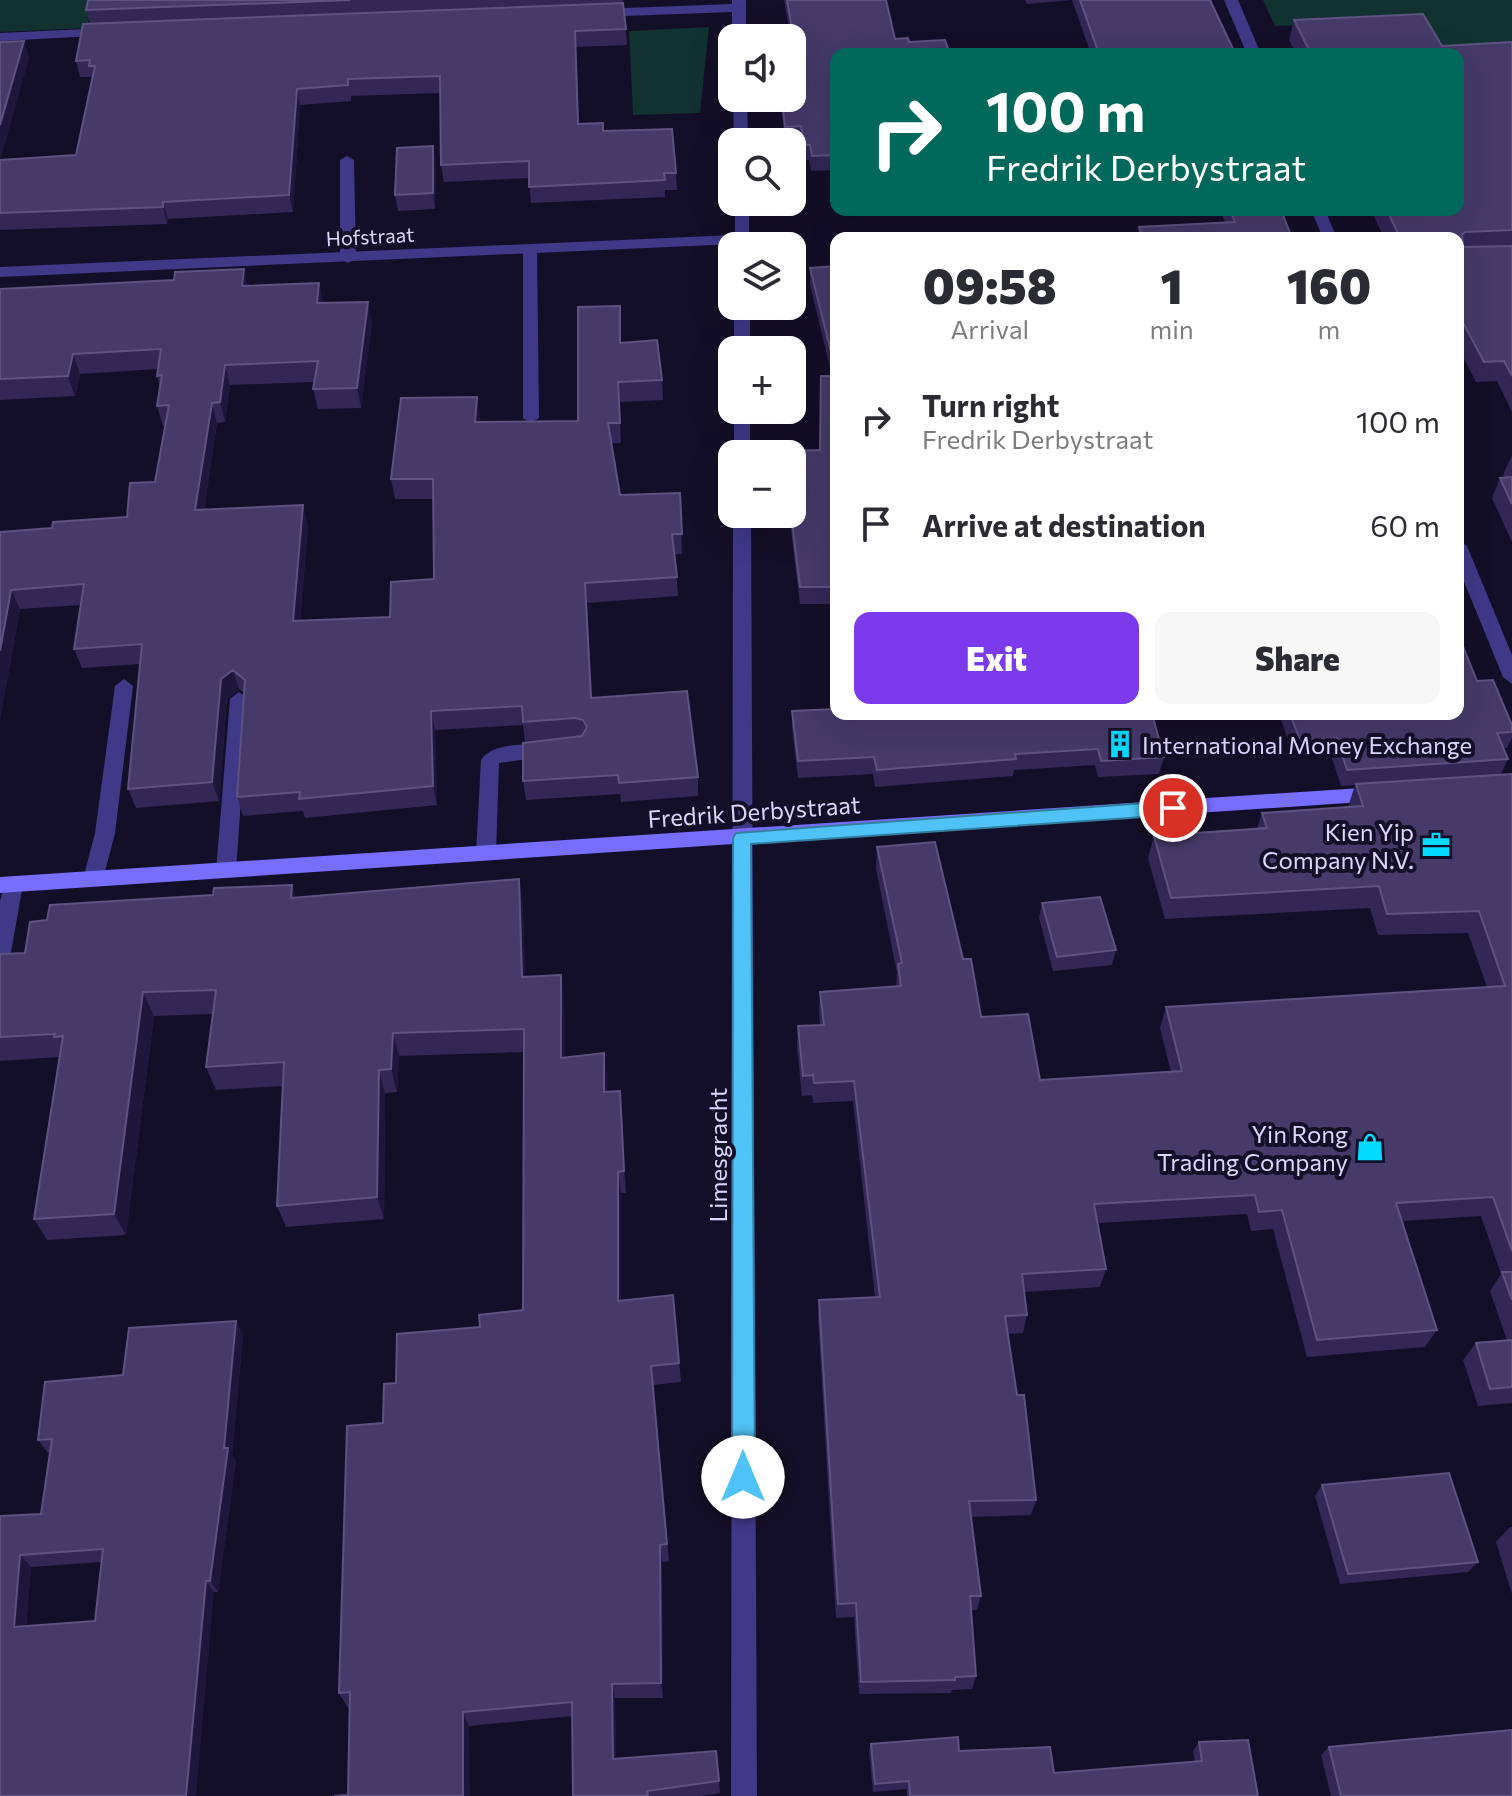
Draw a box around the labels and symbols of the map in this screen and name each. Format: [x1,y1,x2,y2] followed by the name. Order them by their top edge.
[325,222,415,250] street label: Hofstraat
[1105,729,1135,759] building icon: International Money Exchange
[1142,730,1472,759] place label: International Money Exchange
[1139,774,1207,842] pin
[646,789,862,833] street label: Fredrik Derbystraat
[1262,817,1414,874] place label: Kien Yip Company N.V.
[1421,830,1451,860] office icon: Kien Yip Company N.V.
[703,1087,732,1222] street label: Limesgracht
[1157,1119,1348,1176] place label: Yin Rong Trading Company
[1355,1132,1385,1162] shop icon: Yin Rong Trading Company
[701,1435,785,1519] position arrow

